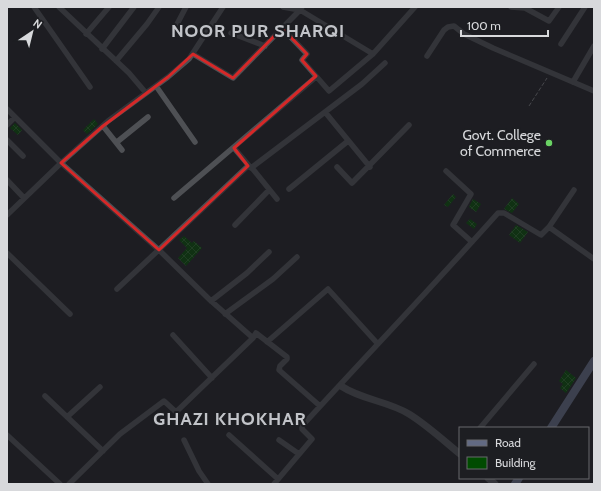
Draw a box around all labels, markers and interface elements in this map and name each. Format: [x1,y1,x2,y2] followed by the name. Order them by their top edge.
[12,12,52,52] north arrow
[461,12,548,38] scale bar
[31,16,45,32] text: N
[467,18,501,33] text: 100 m
[171,20,345,42] district label: NOOR PUR SHARQI
[460,126,541,160] place label: Govt. College of Commerce
[544,138,554,148] marker: Govt. College of Commerce
[153,408,307,430] district label: GHAZI KHOKHAR
[459,427,589,479] legend
[495,435,521,450] text: Road
[495,455,537,470] text: Building

